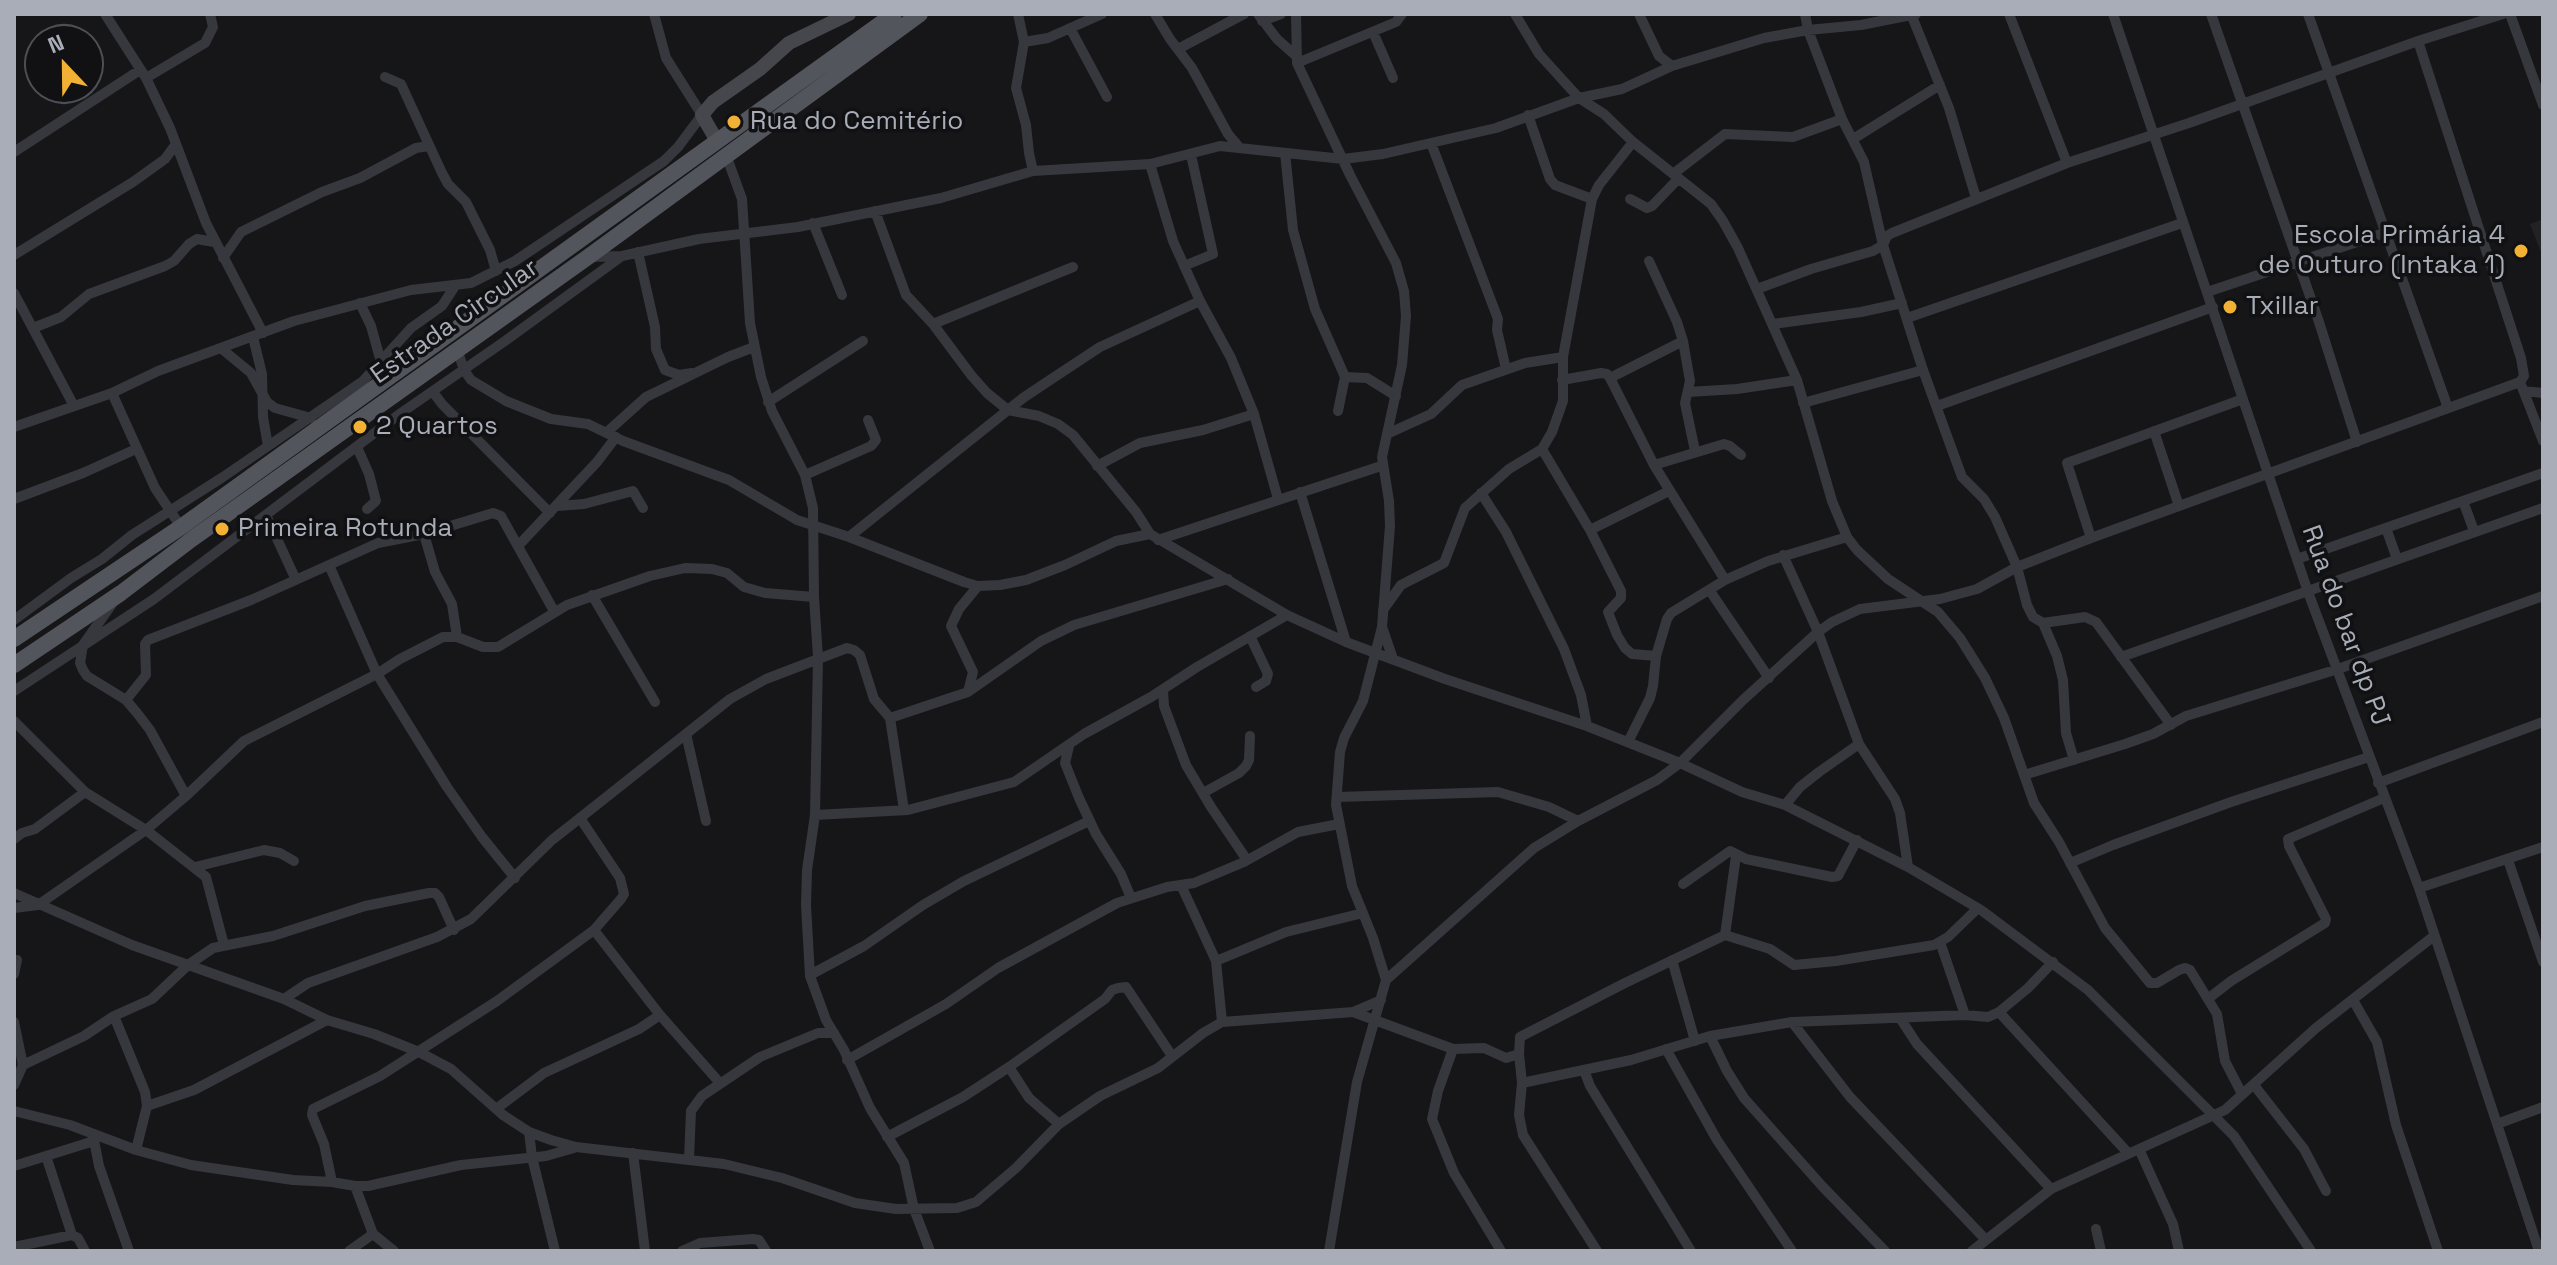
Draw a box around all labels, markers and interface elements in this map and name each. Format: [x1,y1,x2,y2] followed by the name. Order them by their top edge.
[24,24,104,104] north arrow
[44,28,68,59] text: N
[750,106,963,138] place label: Rua do Cemitério
[725,113,743,131] marker: Rua do Cemitério
[2258,220,2505,282] place label: Escola Primária 4 de Outuro (Intaka 1)
[2512,242,2530,260] marker: Escola Primária 4 de Outuro (Intaka 1)
[365,253,545,391] street label: Estrada Circular
[2246,291,2318,323] place label: Txillar
[2221,298,2239,316] marker: Txillar
[376,411,498,443] place label: 2 Quartos
[351,418,369,436] marker: 2 Quartos
[238,513,452,545] place label: Primeira Rotunda
[213,520,231,538] marker: Primeira Rotunda
[2294,521,2396,731] street label: Rua do bar dp PJ

